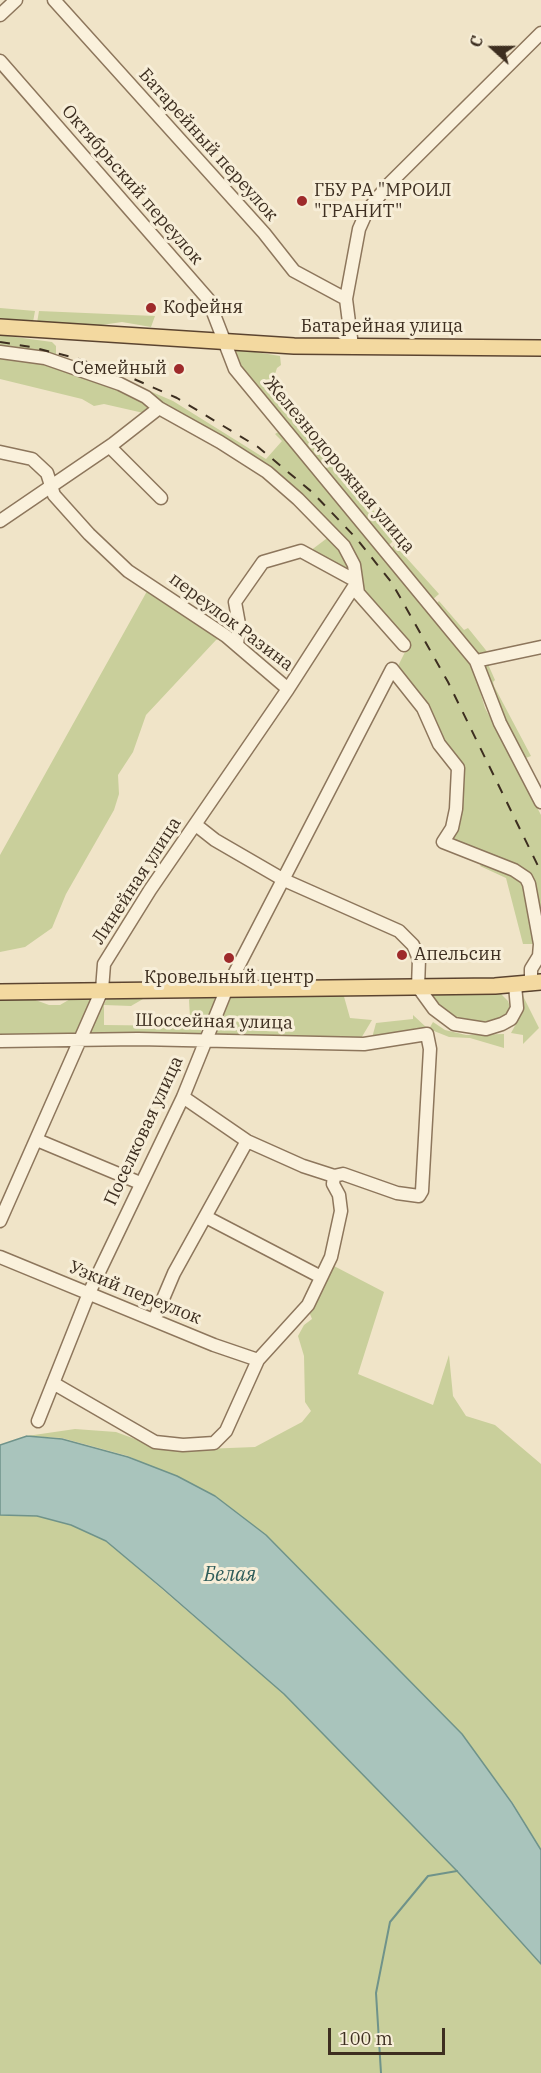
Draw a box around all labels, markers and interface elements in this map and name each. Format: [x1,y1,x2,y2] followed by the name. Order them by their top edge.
[463,18,523,78] north arrow
[465,33,487,50] text: С
[134,64,282,226] street label: Батарейный переулок
[57,101,207,269] street label: Октябрьский переулок
[314,180,452,222] place label: ГБУ РА "МРОИЛ "ГРАНИТ"
[295,194,309,208] marker: ГБУ РА "МРОИЛ "ГРАНИТ"
[163,297,243,319] place label: Кофейня
[144,301,158,315] marker: Кофейня
[301,316,463,338] street label: Батарейная улица
[73,358,167,380] place label: Семейный
[172,362,186,376] marker: Семейный
[259,372,419,558] street label: Железнодорожная улица
[165,568,297,676] street label: переулок Разина
[88,813,186,949] street label: Линейная улица
[414,944,502,966] place label: Апельсин
[395,948,409,962] marker: Апельсин
[222,951,236,965] marker: Кровельный центр
[144,967,314,989] place label: Кровельный центр
[135,1010,293,1034] street label: Шоссейная улица
[100,1053,188,1209] street label: Поселковая улица
[66,1257,204,1329] street label: Узкий переулок
[204,1563,256,1587] water label: Белая
[331,2016,448,2054] scale bar
[339,2027,393,2050] text: 100 m

